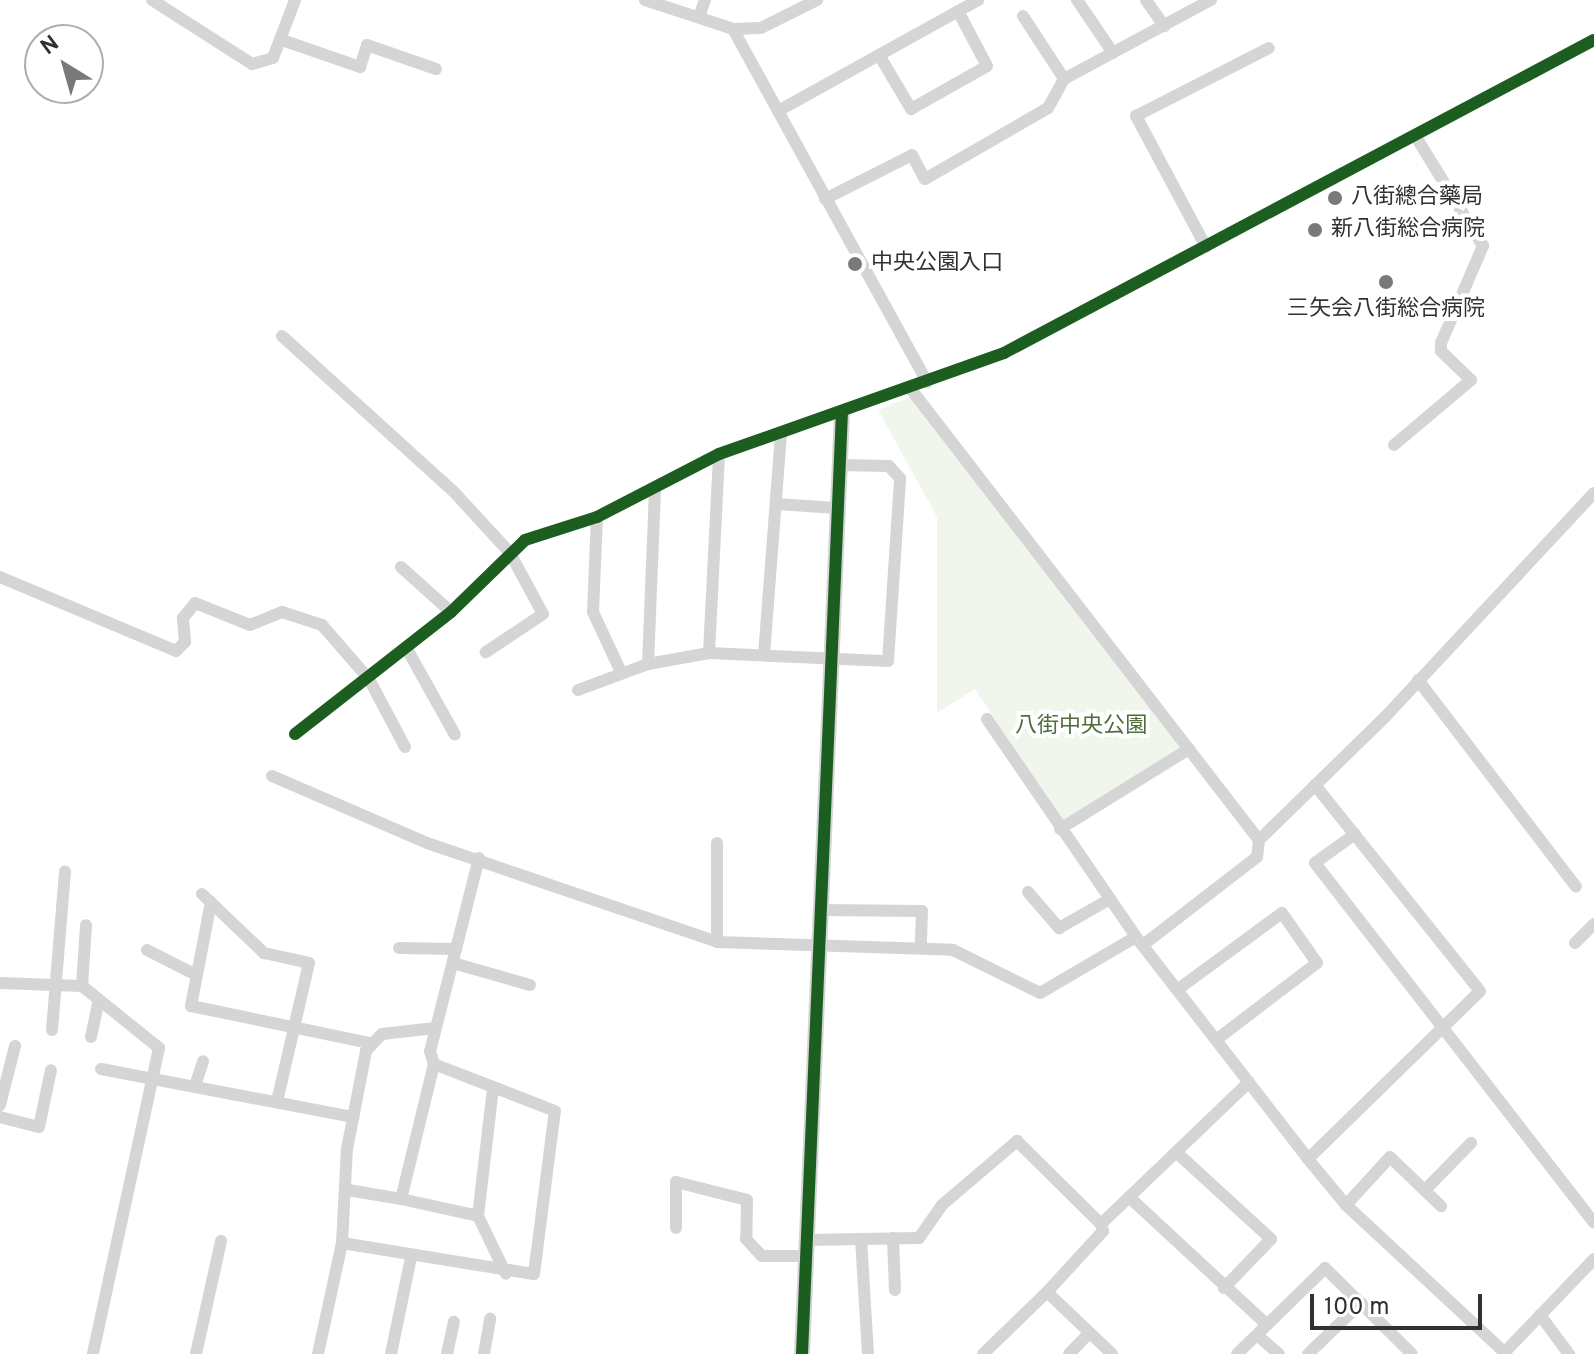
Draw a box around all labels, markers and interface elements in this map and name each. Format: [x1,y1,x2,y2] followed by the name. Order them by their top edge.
[24,24,104,104] north arrow
[36,31,65,62] text: N
[1351,185,1483,211] place label: 八街總合藥局
[1326,189,1344,207] marker: 八街總合藥局
[1331,217,1485,243] place label: 新八街総合病院
[1306,221,1324,239] marker: 新八街総合病院
[871,251,1003,277] place label: 中央公園入口
[846,255,864,273] marker: 中央公園入口
[1375,271,1397,293] marker: 三矢会八街総合病院
[1287,297,1485,323] place label: 三矢会八街総合病院
[1015,714,1147,740] park label: 八街中央公園
[1314,1278,1486,1328] scale bar
[1324,1293,1390,1323] text: 100 m

